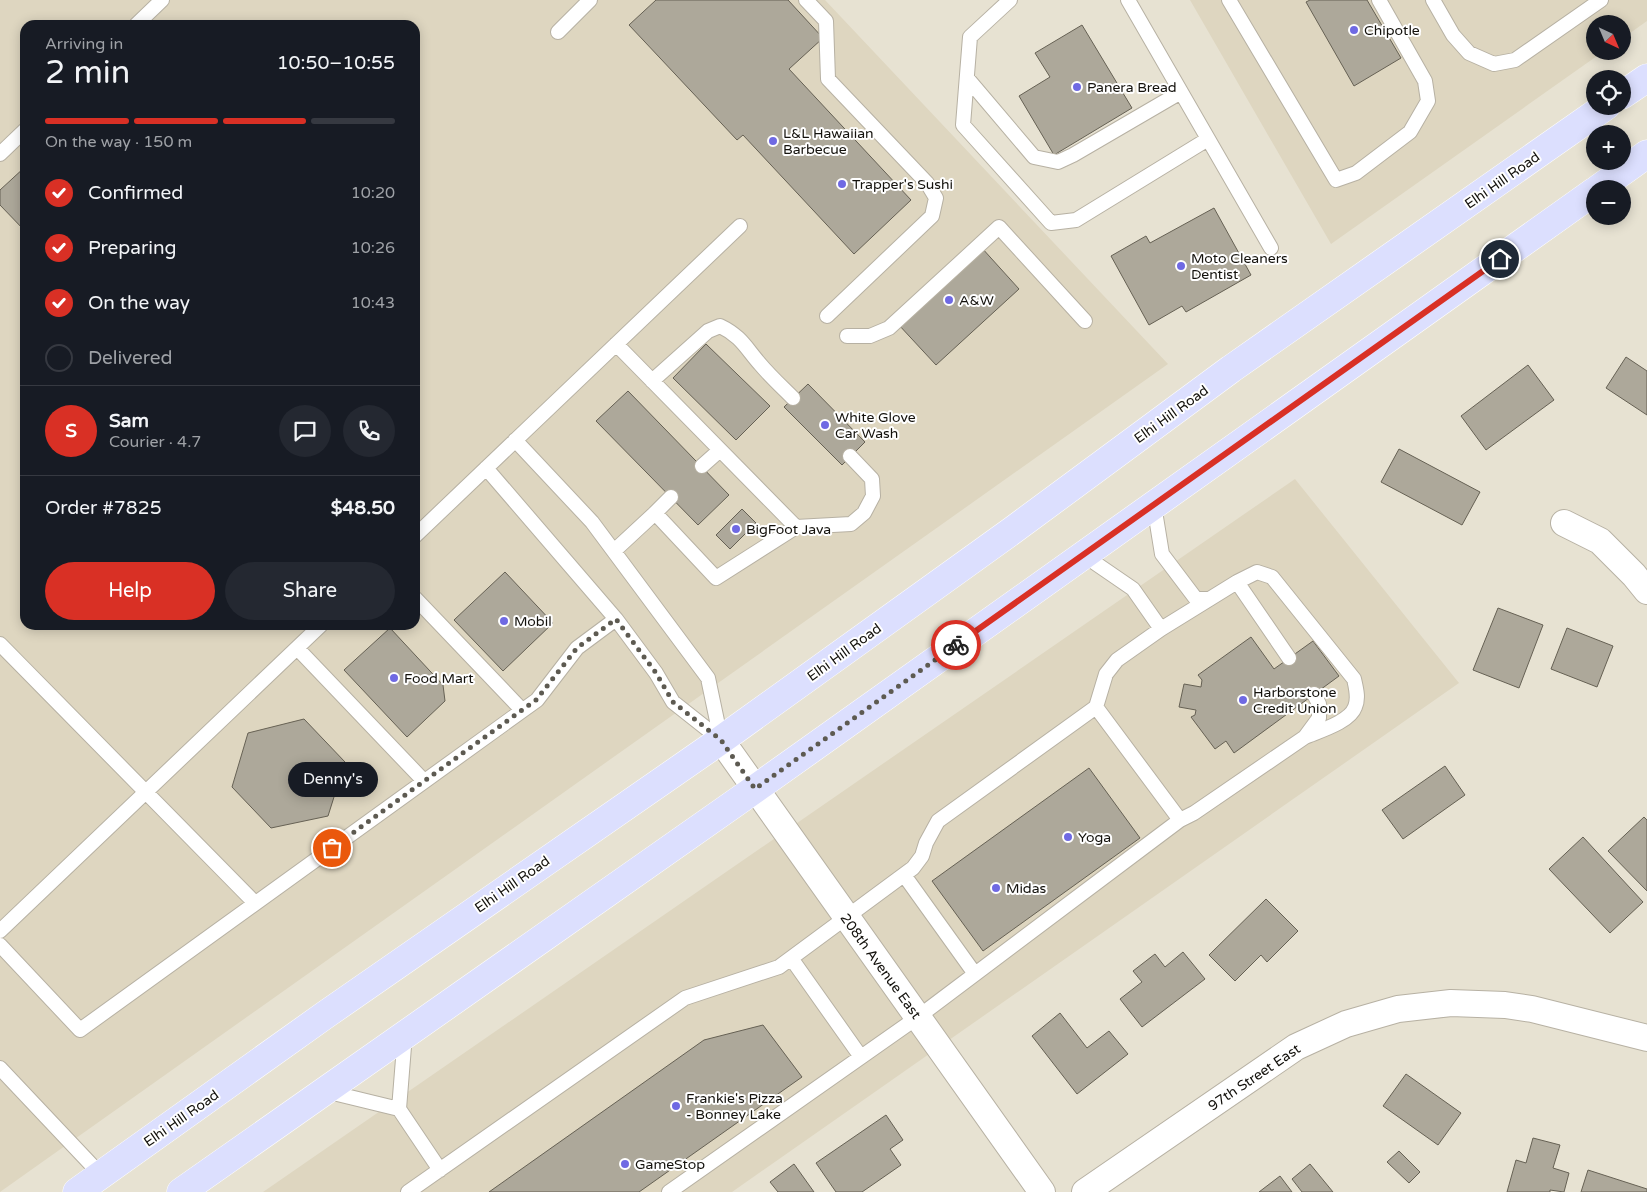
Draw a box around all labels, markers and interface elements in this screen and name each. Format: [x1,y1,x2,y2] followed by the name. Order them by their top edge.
[1586,15,1631,60] north arrow
[1586,15,1631,225] map controls
[1364,22,1420,39] place label: Chipotle
[1348,24,1360,36] marker: Chipotle
[45,34,123,54] text: Arriving in
[277,52,395,74] text: 10:50–10:55
[45,54,130,92] text: 2 min
[1586,70,1631,115] button: locate
[1087,79,1177,96] place label: Panera Bread
[1071,81,1083,93] marker: Panera Bread
[783,125,874,158] place label: L&L Hawaiian Barbecue
[1586,125,1631,170] button: +
[45,132,192,152] text: On the way · 150 m
[767,135,779,147] marker: L&L Hawaiian Barbecue
[1461,148,1543,213] street label: Elhi Hill Road
[852,176,953,193] place label: Trapper's Sushi
[836,178,848,190] marker: Trapper's Sushi
[45,179,73,207] icon: check
[1586,180,1631,225] button: −
[88,182,183,204] text: Confirmed
[351,183,395,203] text: 10:20
[45,234,73,262] icon: check
[88,237,177,259] text: Preparing
[351,238,395,258] text: 10:26
[1479,238,1521,280] pin
[1486,245,1514,273] icon: home
[1191,250,1288,283] place label: Moto Cleaners Dentist
[1175,260,1187,272] marker: Moto Cleaners Dentist
[45,289,73,317] icon: check
[88,292,190,314] text: On the way
[959,292,994,309] place label: A&W
[351,293,395,313] text: 10:43
[943,294,955,306] marker: A&W
[88,347,173,369] text: Delivered
[1131,382,1212,447] street label: Elhi Hill Road
[279,405,331,457] button: chat
[343,405,395,457] button: phone
[835,409,916,442] place label: White Glove Car Wash
[109,410,149,432] text: Sam
[819,419,831,431] marker: White Glove Car Wash
[65,420,77,442] text: S
[109,432,201,452] text: Courier · 4.7
[45,497,162,519] text: Order #7825
[331,497,395,519] text: $48.50
[746,521,831,538] place label: BigFoot Java
[730,523,742,535] marker: BigFoot Java
[45,562,215,620] button: Help
[225,562,395,620] button: Share
[514,613,552,630] place label: Mobil
[498,615,510,627] marker: Mobil
[804,620,885,685] street label: Elhi Hill Road
[931,620,981,670] courier
[942,631,970,659] icon: bike
[404,670,474,687] place label: Food Mart
[388,672,400,684] marker: Food Mart
[1253,684,1336,717] place label: Harborstone Credit Union
[1237,694,1249,706] marker: Harborstone Credit Union
[287,763,377,798] callout: Denny's
[303,769,363,789] text: Denny's
[311,827,353,869] pin
[1078,829,1111,846] place label: Yoga
[1062,831,1074,843] marker: Yoga
[318,834,346,862] icon: bag
[471,852,553,917] street label: Elhi Hill Road
[1006,880,1047,897] place label: Midas
[990,882,1002,894] marker: Midas
[837,910,925,1023] street label: 208th Avenue East
[1205,1040,1304,1115] street label: 97th Street East
[140,1086,222,1151] street label: Elhi Hill Road
[686,1090,783,1123] place label: Frankie's Pizza - Bonney Lake
[670,1100,682,1112] marker: Frankie's Pizza - Bonney Lake
[635,1156,705,1173] place label: GameStop
[619,1158,631,1170] marker: GameStop

